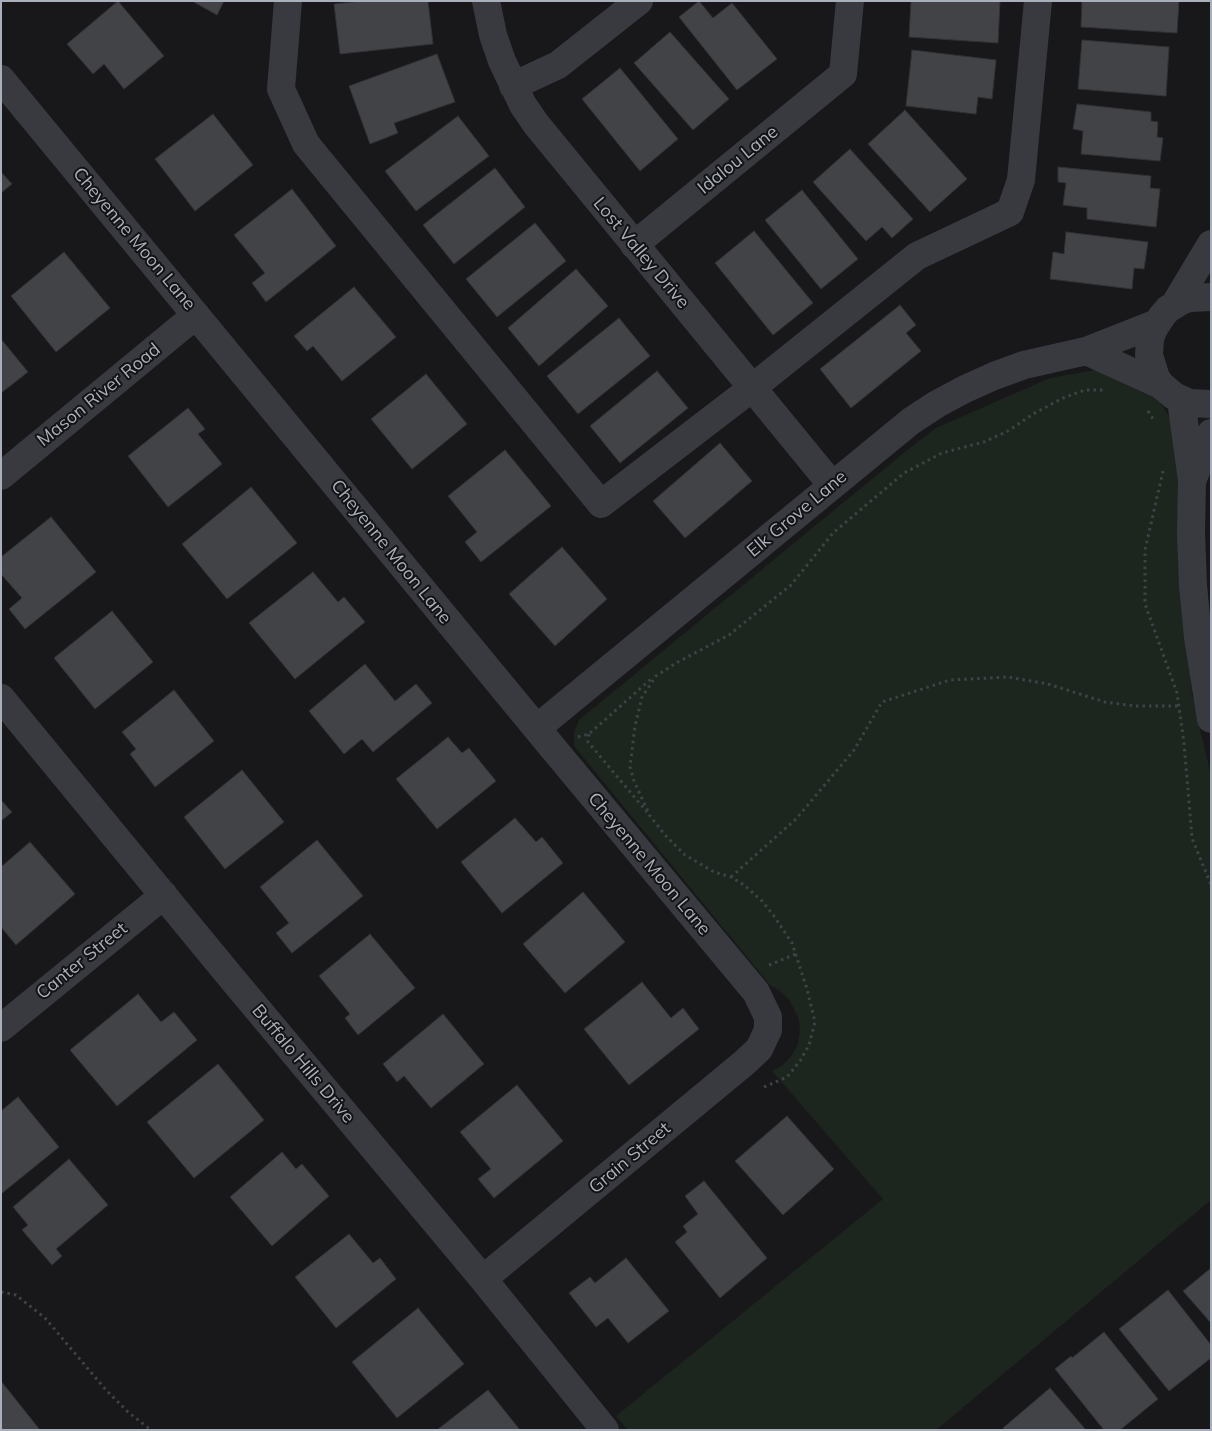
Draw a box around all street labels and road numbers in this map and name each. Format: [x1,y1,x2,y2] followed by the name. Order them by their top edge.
[694,121,782,199] street label: Idalou Lane
[68,163,200,315] street label: Cheyenne Moon Lane
[588,193,694,313] street label: Lost Valley Drive
[33,339,165,451] street label: Mason River Road
[743,466,851,562] street label: Elk Grove Lane
[326,475,456,629] street label: Cheyenne Moon Lane
[583,788,715,940] street label: Cheyenne Moon Lane
[32,918,132,1004] street label: Canter Street
[247,1000,359,1128] street label: Buffalo Hills Drive
[585,1118,675,1198] street label: Grain Street

